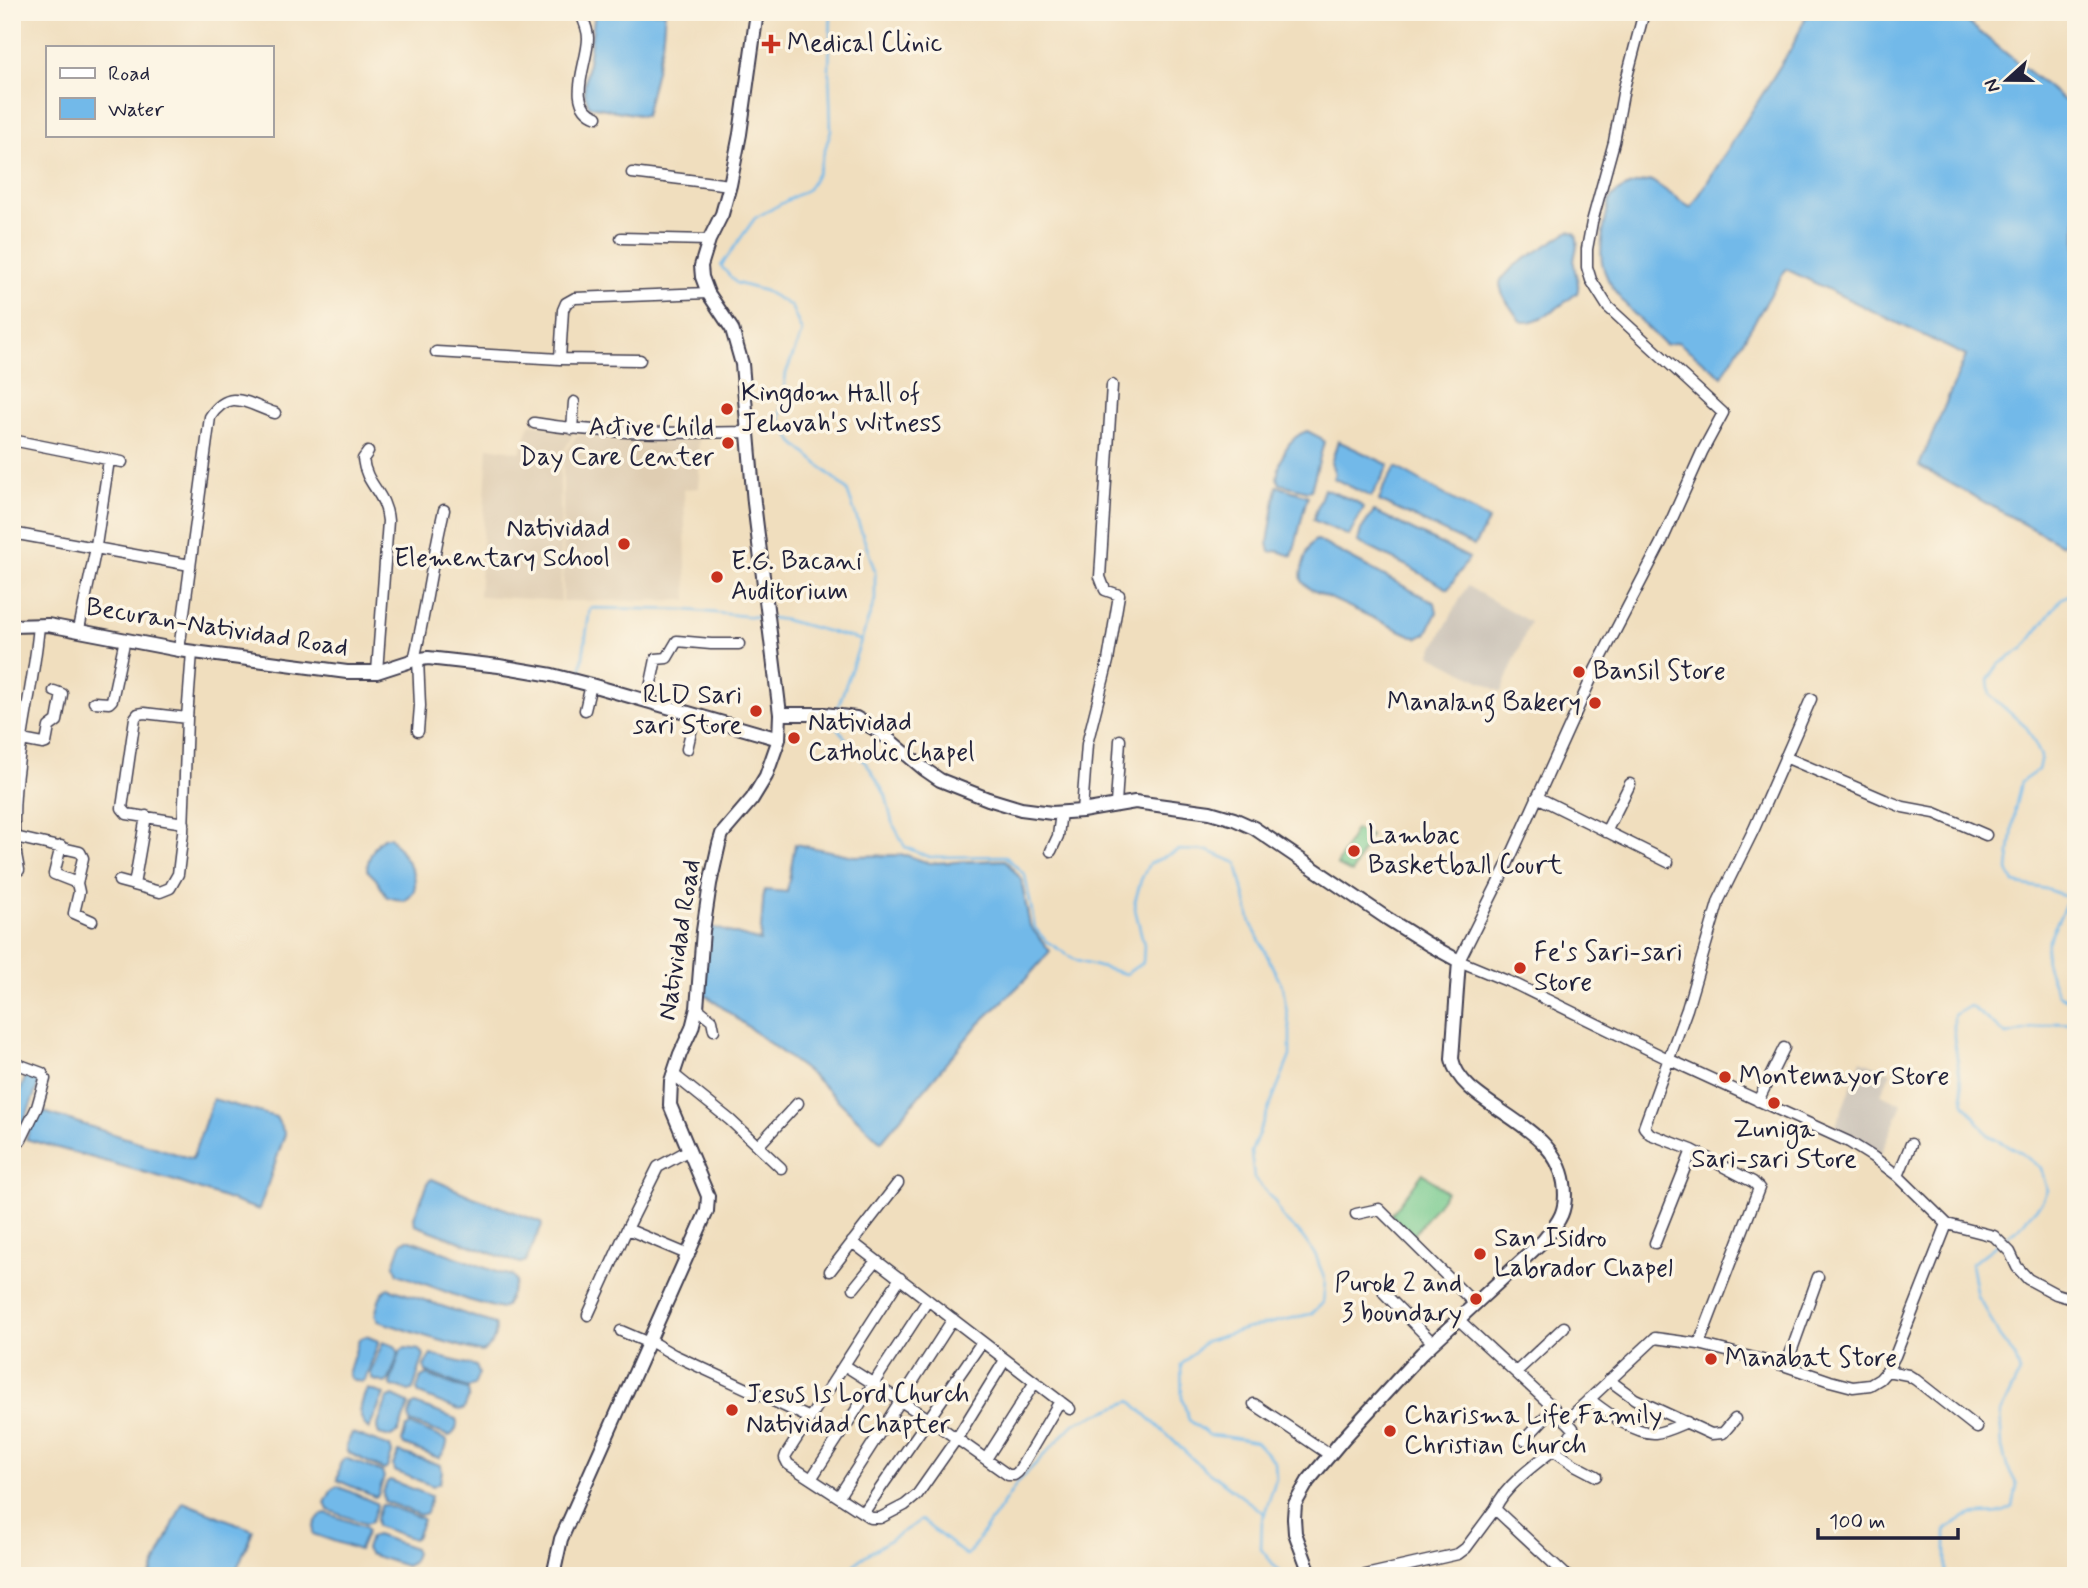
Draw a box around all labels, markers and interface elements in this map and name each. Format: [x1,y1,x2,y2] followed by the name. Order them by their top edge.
[787,27,942,61] place label: Medical Clinic
[761,34,781,54] marker: Medical Clinic
[46,46,273,136] legend
[1972,46,2042,116] north arrow
[108,60,150,88] text: Road
[1979,75,2006,96] text: N
[108,96,164,124] text: Water
[741,377,941,441] place label: Kingdom Hall of Jehovah's Witness
[719,401,735,417] marker: Kingdom Hall of Jehovah's Witness
[519,411,714,475] place label: Active Child Day Care Center
[720,435,736,451] marker: Active Child Day Care Center
[394,512,610,576] place label: Natividad Elementary School
[616,536,632,552] marker: Natividad Elementary School
[731,545,862,609] place label: E.G. Bacani Auditorium
[709,569,725,585] marker: E.G. Bacani Auditorium
[83,590,351,666] street label: Becuran-Natividad Road
[1593,655,1726,689] place label: Bansil Store
[1571,664,1587,680] marker: Bansil Store
[633,679,742,743] place label: RLD Sari sari Store
[1387,686,1581,723] place label: Manalang Bakery
[1587,695,1603,711] marker: Manalang Bakery
[748,703,764,719] marker: RLD Sari sari Store
[808,706,975,770] place label: Natividad Catholic Chapel
[786,730,802,746] marker: Natividad Catholic Chapel
[1368,819,1563,883] place label: Lambac Basketball Court
[1346,843,1362,859] marker: Lambac Basketball Court
[651,857,709,1023] street label: Natividad Road
[1534,936,1683,1000] place label: Fe's Sari-sari Store
[1512,960,1528,976] marker: Fe's Sari-sari Store
[1739,1060,1949,1094] place label: Montemayor Store
[1717,1069,1733,1085] marker: Montemayor Store
[1766,1095,1782,1111] marker: Zuniga Sari-sari Store
[1691,1113,1857,1177] place label: Zuniga Sari-sari Store
[1494,1222,1673,1286] place label: San Isidro Labrador Chapel
[1472,1246,1488,1262] marker: San Isidro Labrador Chapel
[1335,1267,1462,1331] place label: Purok 2 and 3 boundary
[1468,1291,1484,1307] marker: Purok 2 and 3 boundary
[1725,1342,1897,1376] place label: Manabat Store
[1703,1351,1719,1367] marker: Manabat Store
[746,1378,969,1442] place label: Jesus Is Lord Church Natividad Chapter
[1404,1399,1662,1463] place label: Charisma Life Family Christian Church
[724,1402,740,1418] marker: Jesus Is Lord Church Natividad Chapter
[1382,1423,1398,1439] marker: Charisma Life Family Christian Church
[1818,1497,1958,1541] scale bar
[1829,1508,1885,1536] text: 100 m

